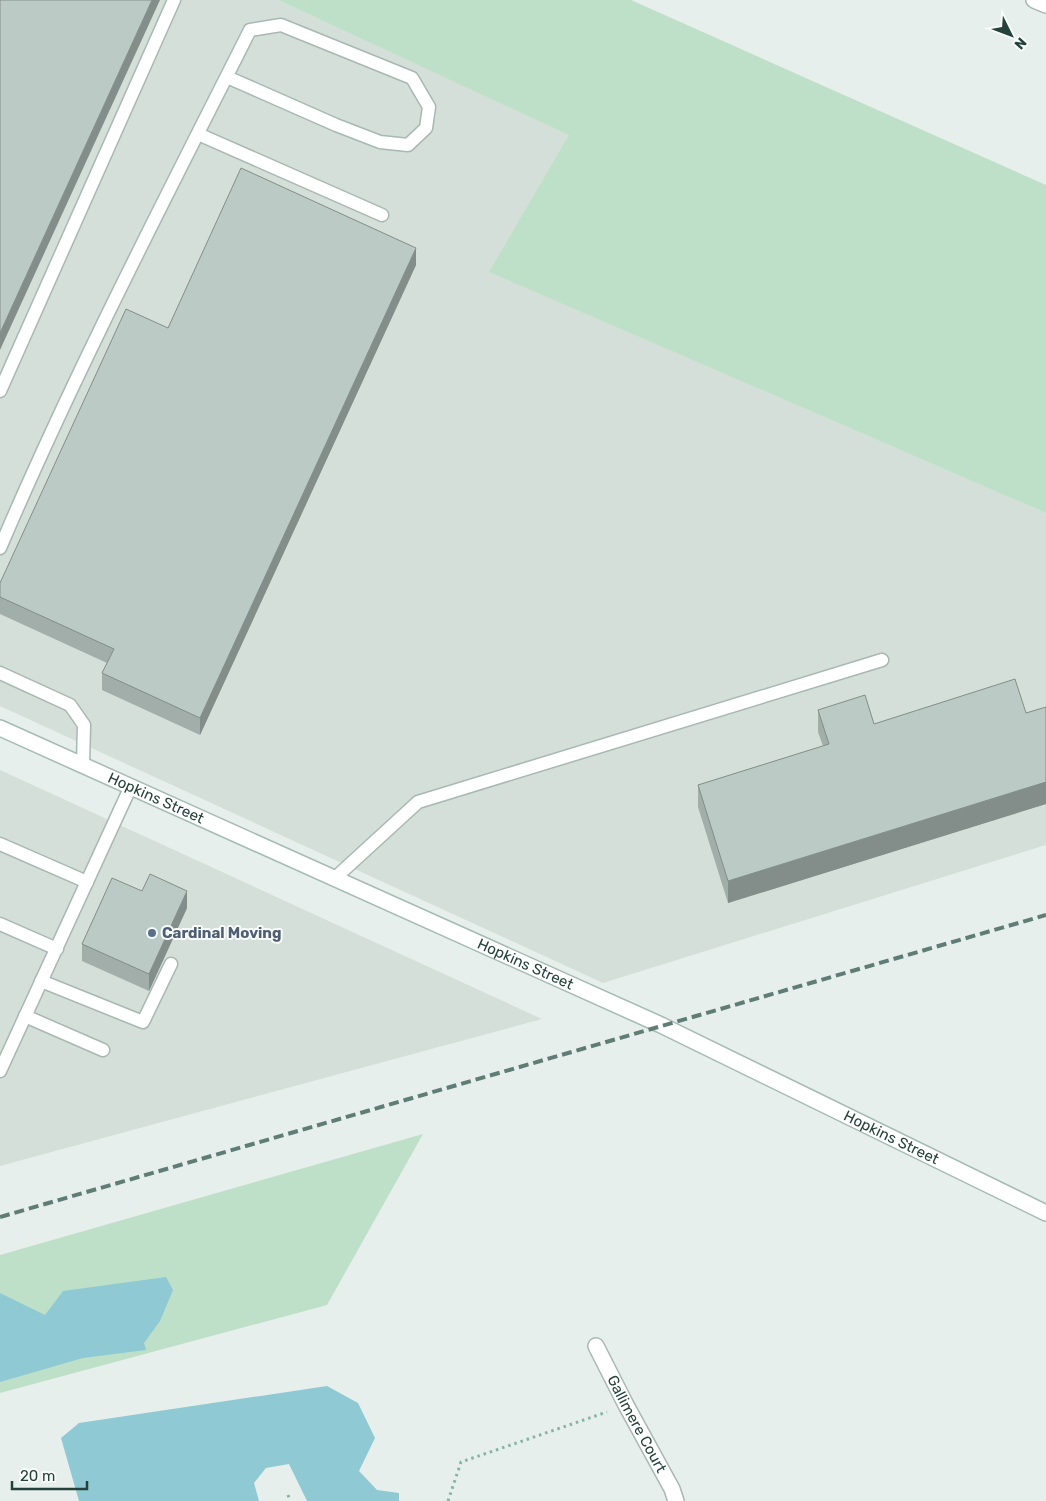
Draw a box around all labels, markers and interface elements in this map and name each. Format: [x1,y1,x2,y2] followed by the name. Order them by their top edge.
[986,10,1036,60] north arrow
[1011,34,1030,53] text: N
[105,769,207,828] street label: Hopkins Street
[162,924,282,942] place label: Cardinal Moving
[146,927,158,939] marker: Cardinal Moving
[474,935,576,994] street label: Hopkins Street
[841,1107,942,1168] street label: Hopkins Street
[603,1372,670,1476] street label: Gallimere Court
[12,1458,88,1490] scale bar
[20,1467,55,1485] text: 20 m

